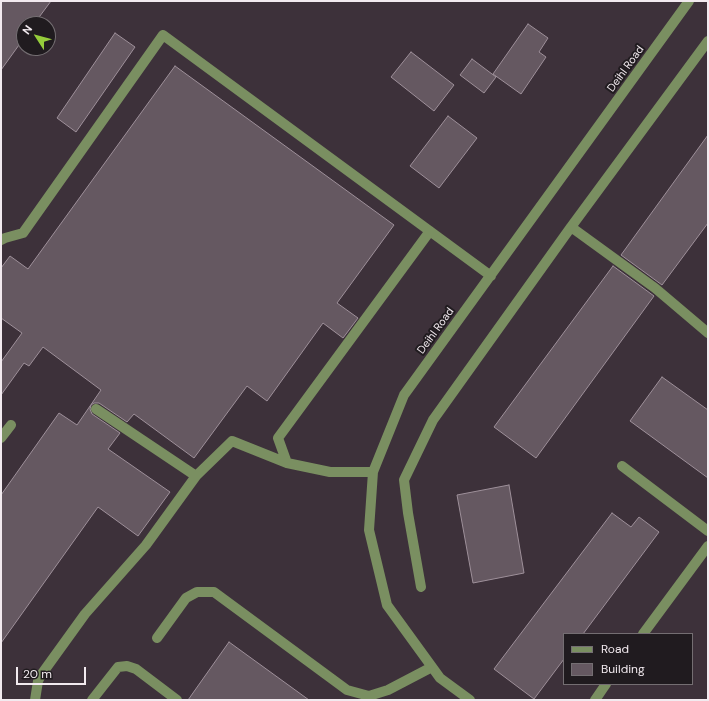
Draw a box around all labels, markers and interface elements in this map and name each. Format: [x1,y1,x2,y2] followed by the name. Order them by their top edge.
[16,16,56,56] north arrow
[19,22,35,37] text: N
[605,43,647,95] street label: Deihl Road
[415,305,457,357] street label: Deihl Road
[563,633,693,685] legend
[601,641,629,657] text: Road
[18,659,88,685] scale bar
[601,661,645,677] text: Building
[23,666,52,682] text: 20 m

